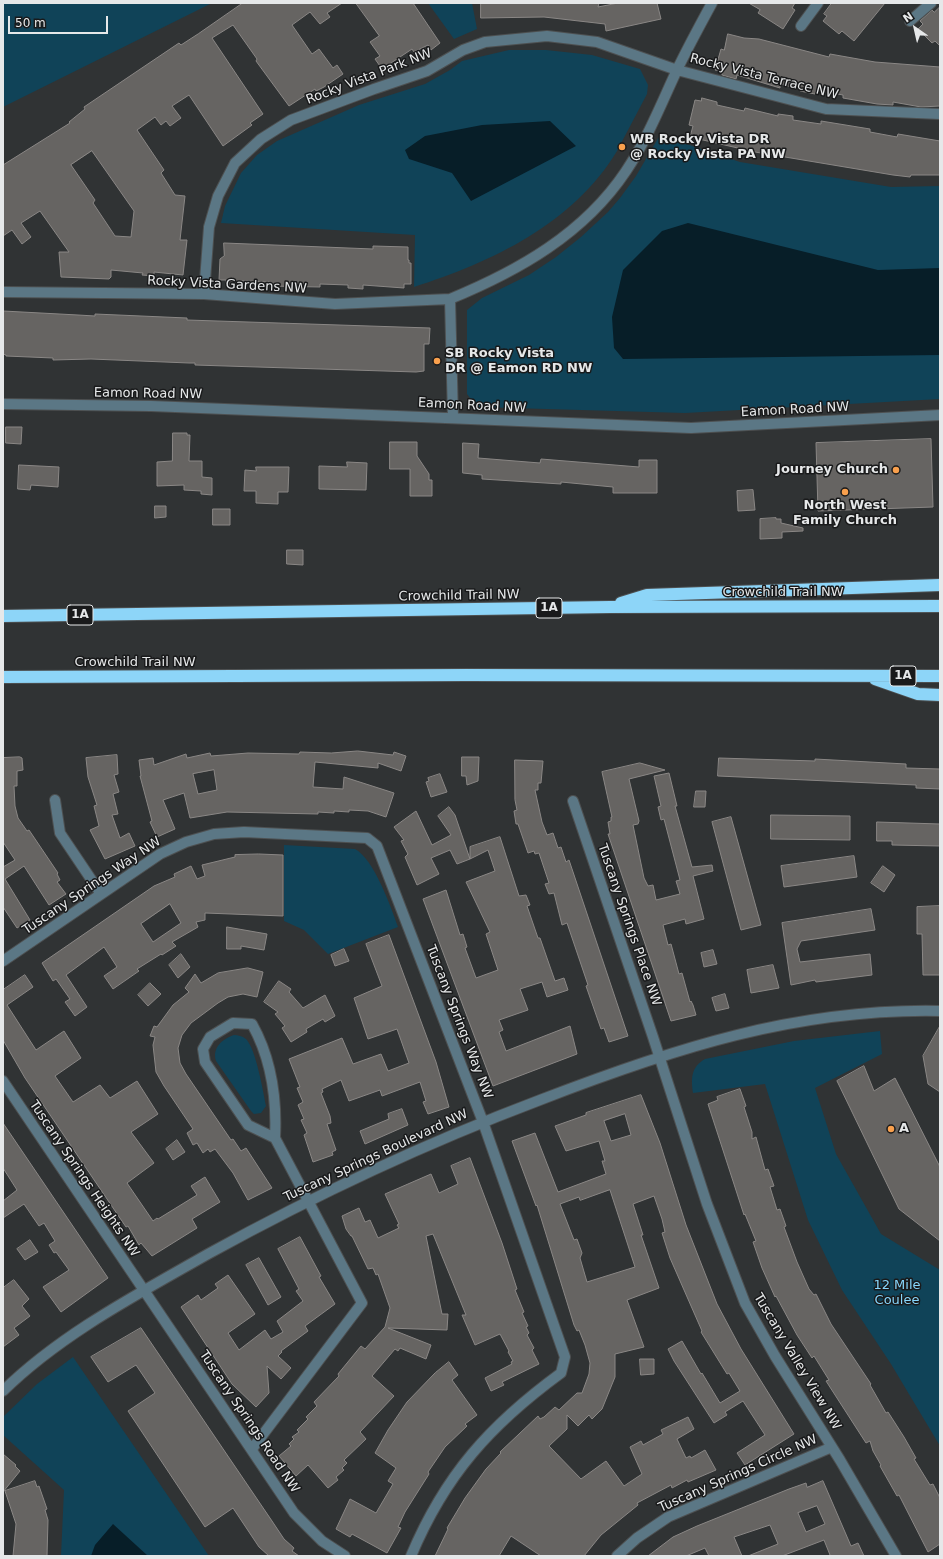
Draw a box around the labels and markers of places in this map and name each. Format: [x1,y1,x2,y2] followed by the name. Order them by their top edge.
[630,132,785,163] place label: WB Rocky Vista DR @ Rocky Vista PA NW
[617,142,627,152] marker: WB Rocky Vista DR @ Rocky Vista PA NW
[445,346,592,377] place label: SB Rocky Vista DR @ Eamon RD NW
[432,356,442,366] marker: SB Rocky Vista DR @ Eamon RD NW
[776,462,888,478] place label: Journey Church
[891,465,901,475] marker: Journey Church
[840,487,850,497] marker: North West Family Church
[793,498,897,529] place label: North West Family Church
[899,1121,909,1137] place label: A
[886,1124,896,1134] marker: A

